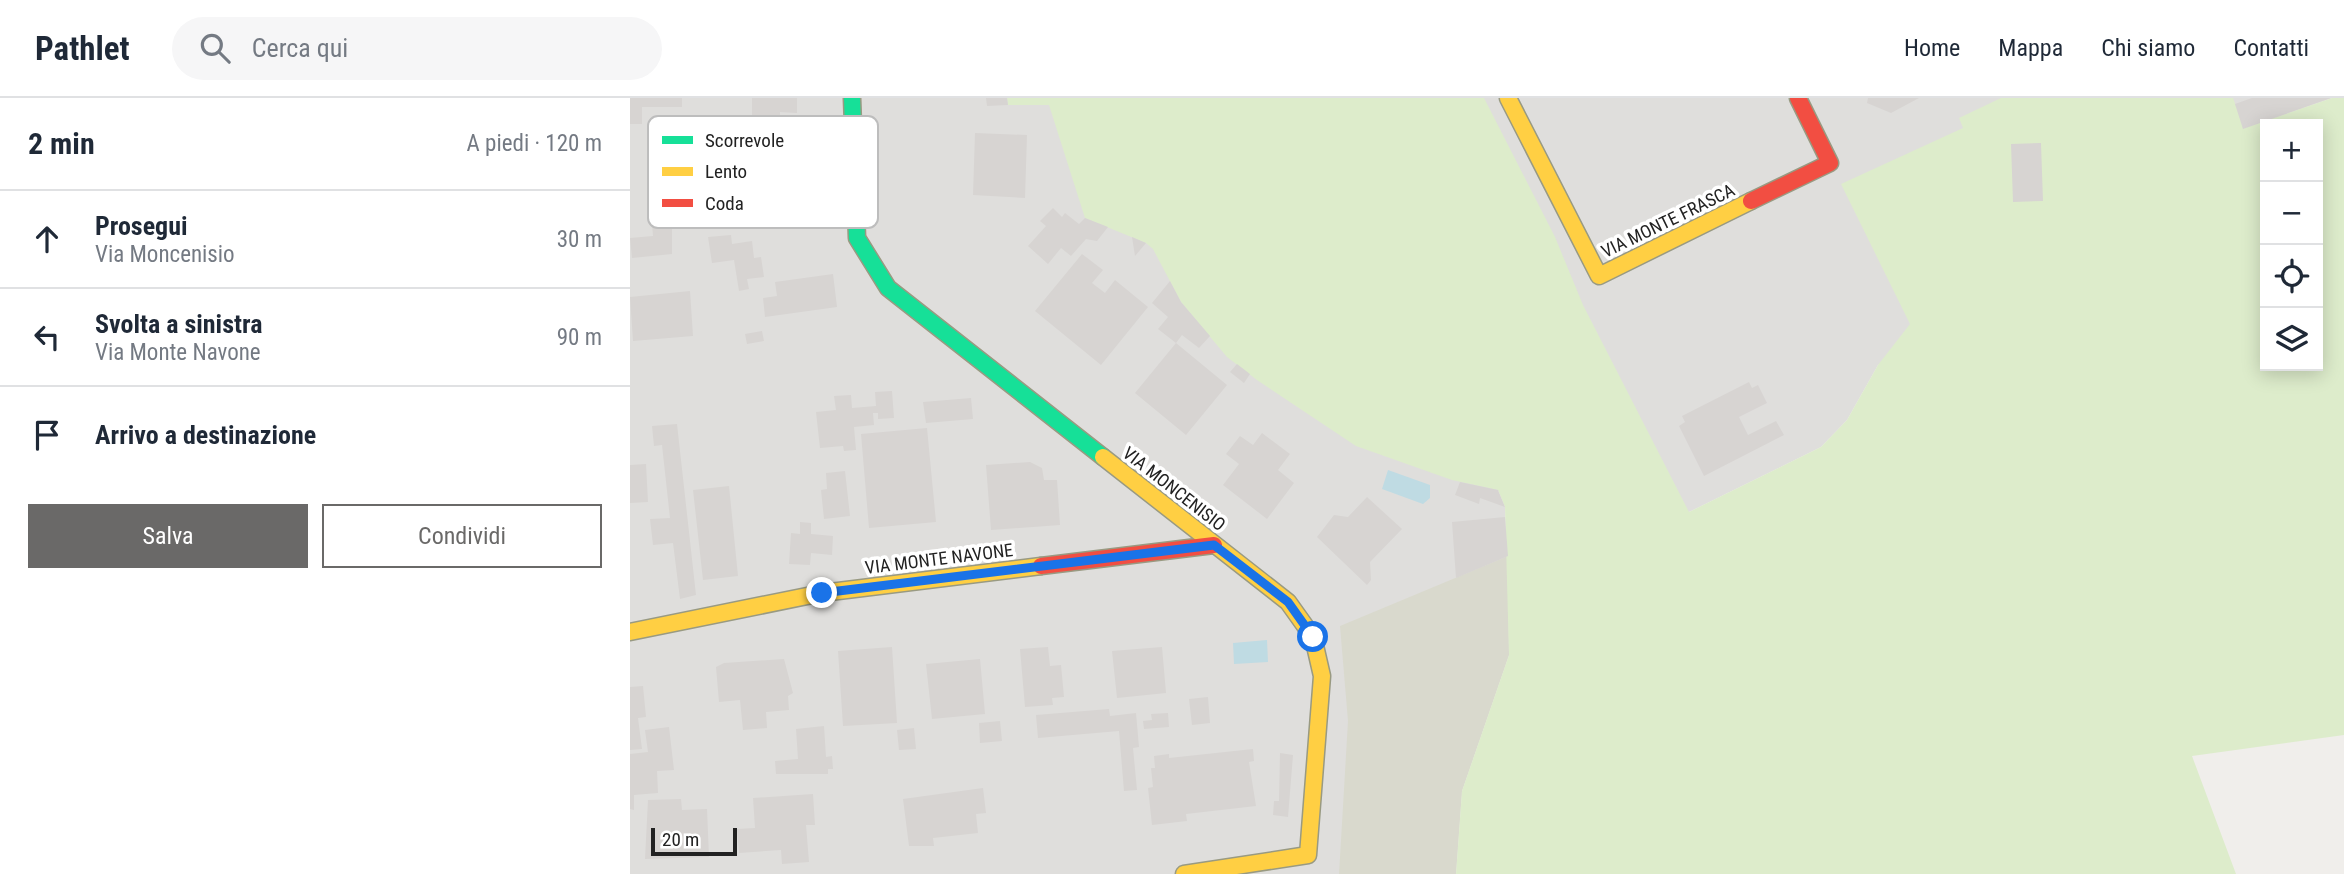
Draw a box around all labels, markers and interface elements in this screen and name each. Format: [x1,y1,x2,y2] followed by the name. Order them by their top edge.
[172,17,662,80] search box
[35,29,130,68] text: Pathlet
[196,29,234,67] icon: search
[252,33,348,63] text: Cerca qui
[1904,34,1960,62] text: Home
[1998,34,2063,62] text: Mappa
[2101,34,2195,62] text: Chi siamo
[2233,34,2309,62] text: Contatti
[648,116,878,228] legend
[2260,119,2323,371] map controls
[2260,119,2323,182] button: +
[28,126,95,161] text: 2 min
[705,129,784,152] text: Scorrevole
[467,130,602,157] text: A piedi · 120 m
[705,160,747,183] text: Lento
[1598,179,1738,262] street label: VIA MONTE FRASCA
[2260,182,2323,245] button: −
[705,192,744,215] text: Coda
[95,211,188,241] text: Prosegui
[28,220,66,258] icon: ahead
[557,226,602,253] text: 30 m
[95,241,235,268] text: Via Moncenisio
[2260,245,2323,308] button: locate
[2260,308,2323,371] button: layers
[95,309,262,339] text: Svolta a sinistra
[28,318,66,356] icon: left
[557,324,602,351] text: 90 m
[95,339,261,366] text: Via Monte Navone
[28,416,66,454] icon: arrive
[95,420,316,450] text: Arrivo a destinazione
[1119,442,1230,535] street label: VIA MONCENISIO
[28,504,308,568] button: Salva
[322,504,602,568] button: Condividi
[864,539,1014,578] street label: VIA MONTE NAVONE
[806,577,837,608] route end
[1297,621,1328,652] route start
[651,825,737,857] scale bar
[662,828,699,851] text: 20 m

